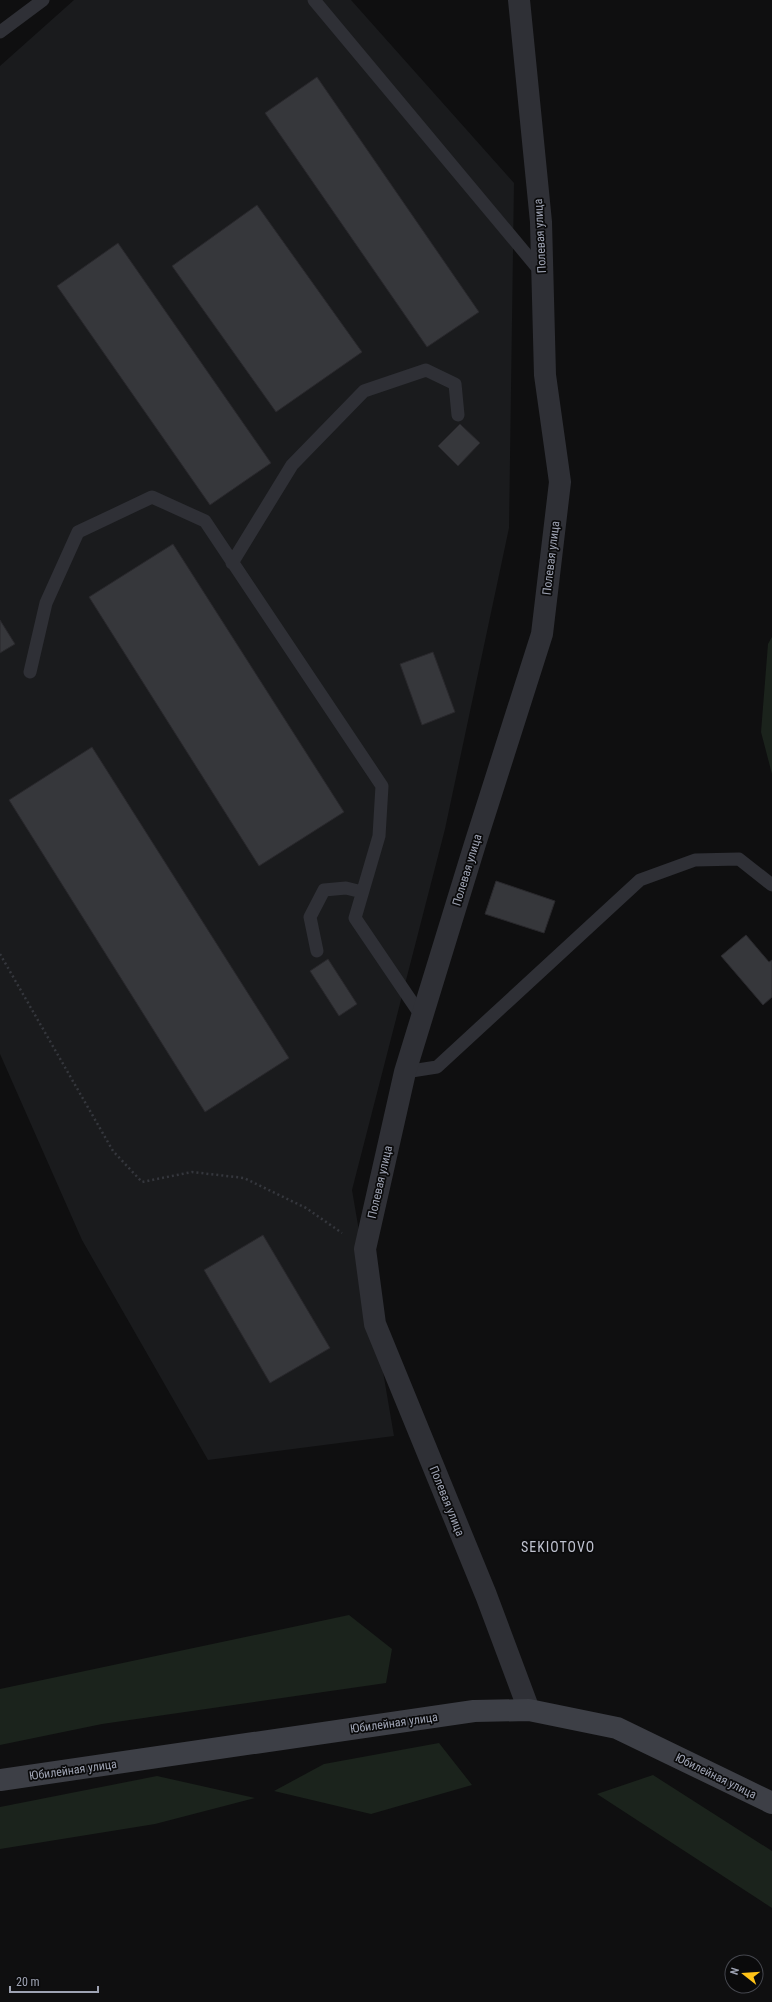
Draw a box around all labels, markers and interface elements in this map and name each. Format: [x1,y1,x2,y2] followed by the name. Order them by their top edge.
[531,198,549,274] street label: Полевая улица
[540,520,563,596] street label: Полевая улица
[449,832,485,908] street label: Полевая улица
[365,1144,395,1220] street label: Полевая улица
[427,1464,468,1538] street label: Полевая улица
[521,1539,595,1555] district label: SEKIOTOVO
[349,1710,439,1736] street label: Юбилейная улица
[673,1750,759,1802] street label: Юбилейная улица
[28,1757,118,1783] street label: Юбилейная улица
[724,1954,764,1994] north arrow
[728,1966,742,1976] text: N
[10,1968,98,1994] scale bar
[16,1975,40,1989] text: 20 m

